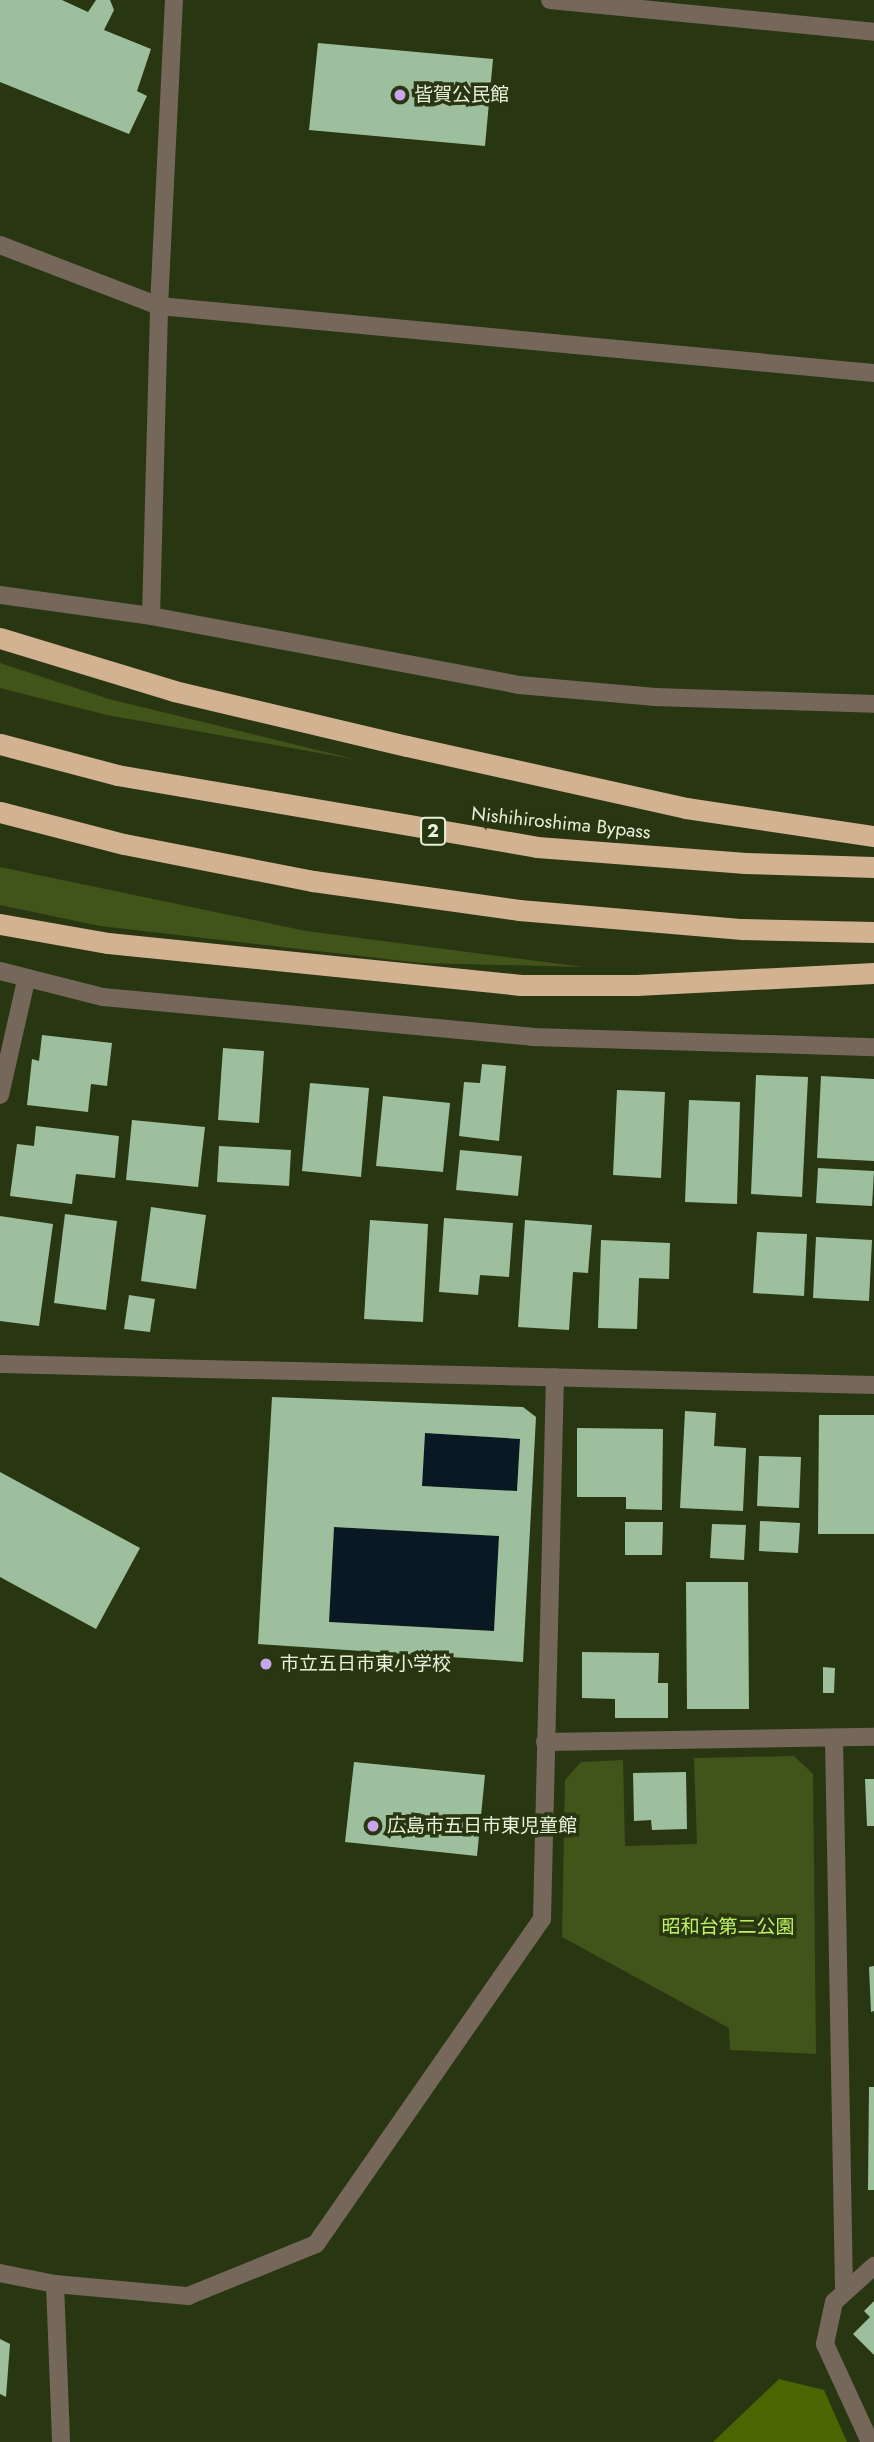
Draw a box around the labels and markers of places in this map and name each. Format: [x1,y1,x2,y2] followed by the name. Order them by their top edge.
[414,84,509,106] place label: 皆賀公民館
[392,87,408,103] marker: 皆賀公民館
[280,1653,451,1675] place label: 市立五日市東小学校
[258,1656,274,1672] marker: 市立五日市東小学校
[387,1815,577,1837] place label: 広島市五日市東児童館
[365,1818,381,1834] marker: 広島市五日市東児童館

